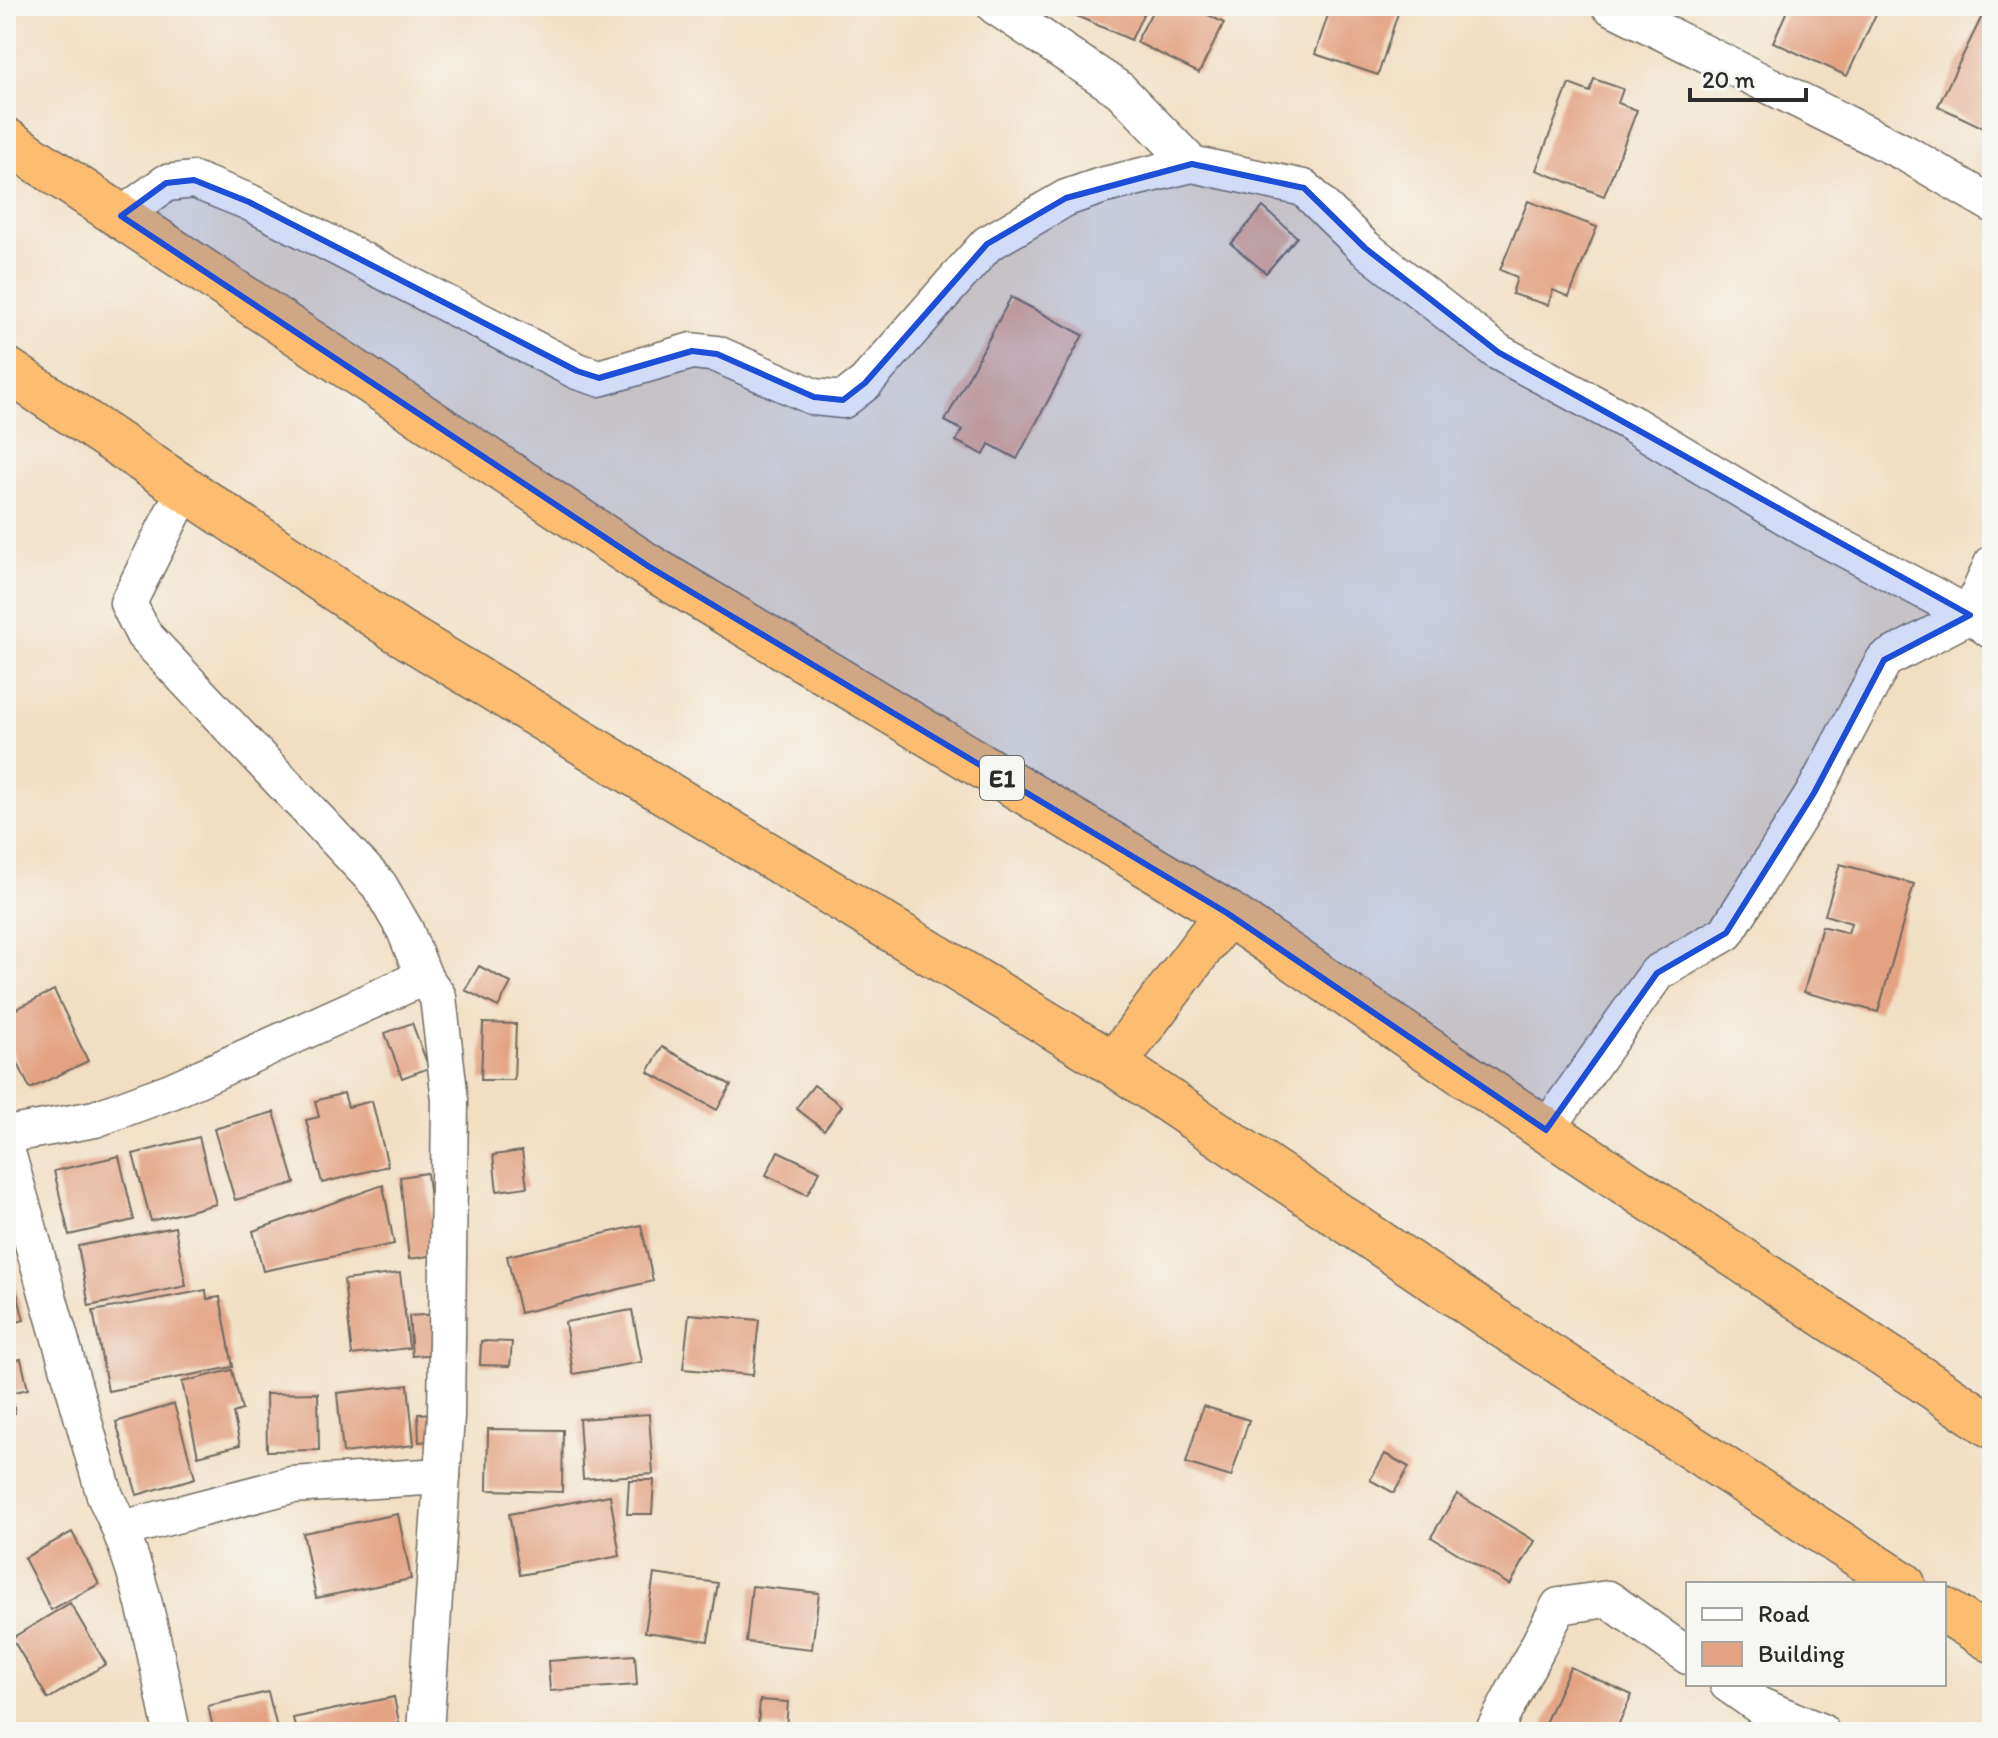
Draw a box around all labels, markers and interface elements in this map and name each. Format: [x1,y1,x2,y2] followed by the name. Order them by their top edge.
[1690,52,1806,102] scale bar
[1702,65,1755,94] text: 20 m
[980,756,1024,800] road number: E1
[1686,1582,1946,1686] legend
[1758,1599,1810,1628] text: Road
[1758,1639,1845,1668] text: Building

